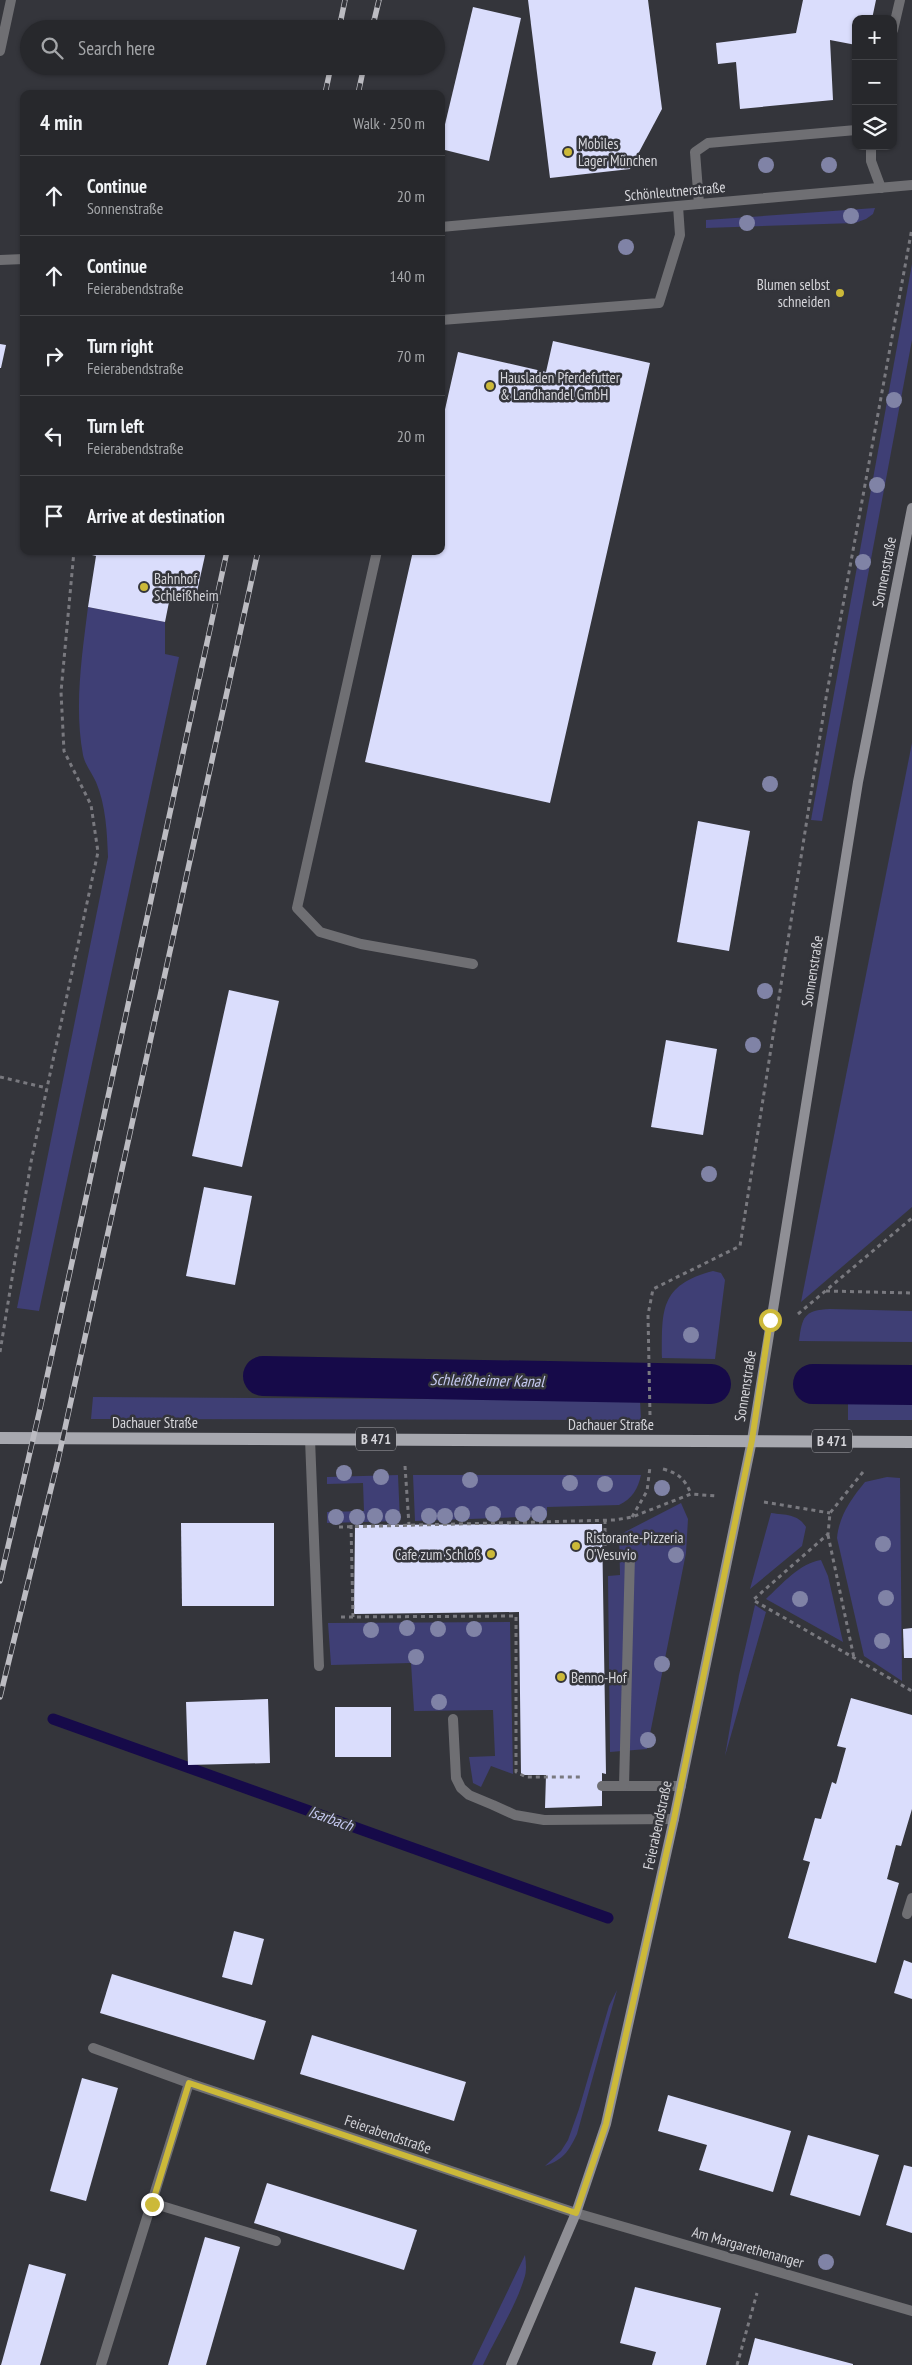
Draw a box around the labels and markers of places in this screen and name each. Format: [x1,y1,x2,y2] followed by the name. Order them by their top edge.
[578,134,657,170] place label: Mobiles Lager München
[562,146,574,158] marker: Mobiles Lager München
[757,275,830,311] place label: Blumen selbst schneiden
[834,287,846,299] marker: Blumen selbst schneiden
[500,368,621,404] place label: Hausladen Pferdefutter & Landhandel GmbH
[484,380,496,392] marker: Hausladen Pferdefutter & Landhandel GmbH
[154,569,218,605] place label: Bahnhof Schleißheim
[138,581,150,593] marker: Bahnhof Schleißheim
[586,1528,683,1564] place label: Ristorante-Pizzeria O'Vesuvio
[570,1540,582,1552] marker: Ristorante-Pizzeria O'Vesuvio
[395,1545,481,1564] place label: Cafe zum Schloß
[485,1548,497,1560] marker: Cafe zum Schloß
[571,1668,628,1687] place label: Benno-Hof
[555,1671,567,1683] marker: Benno-Hof

